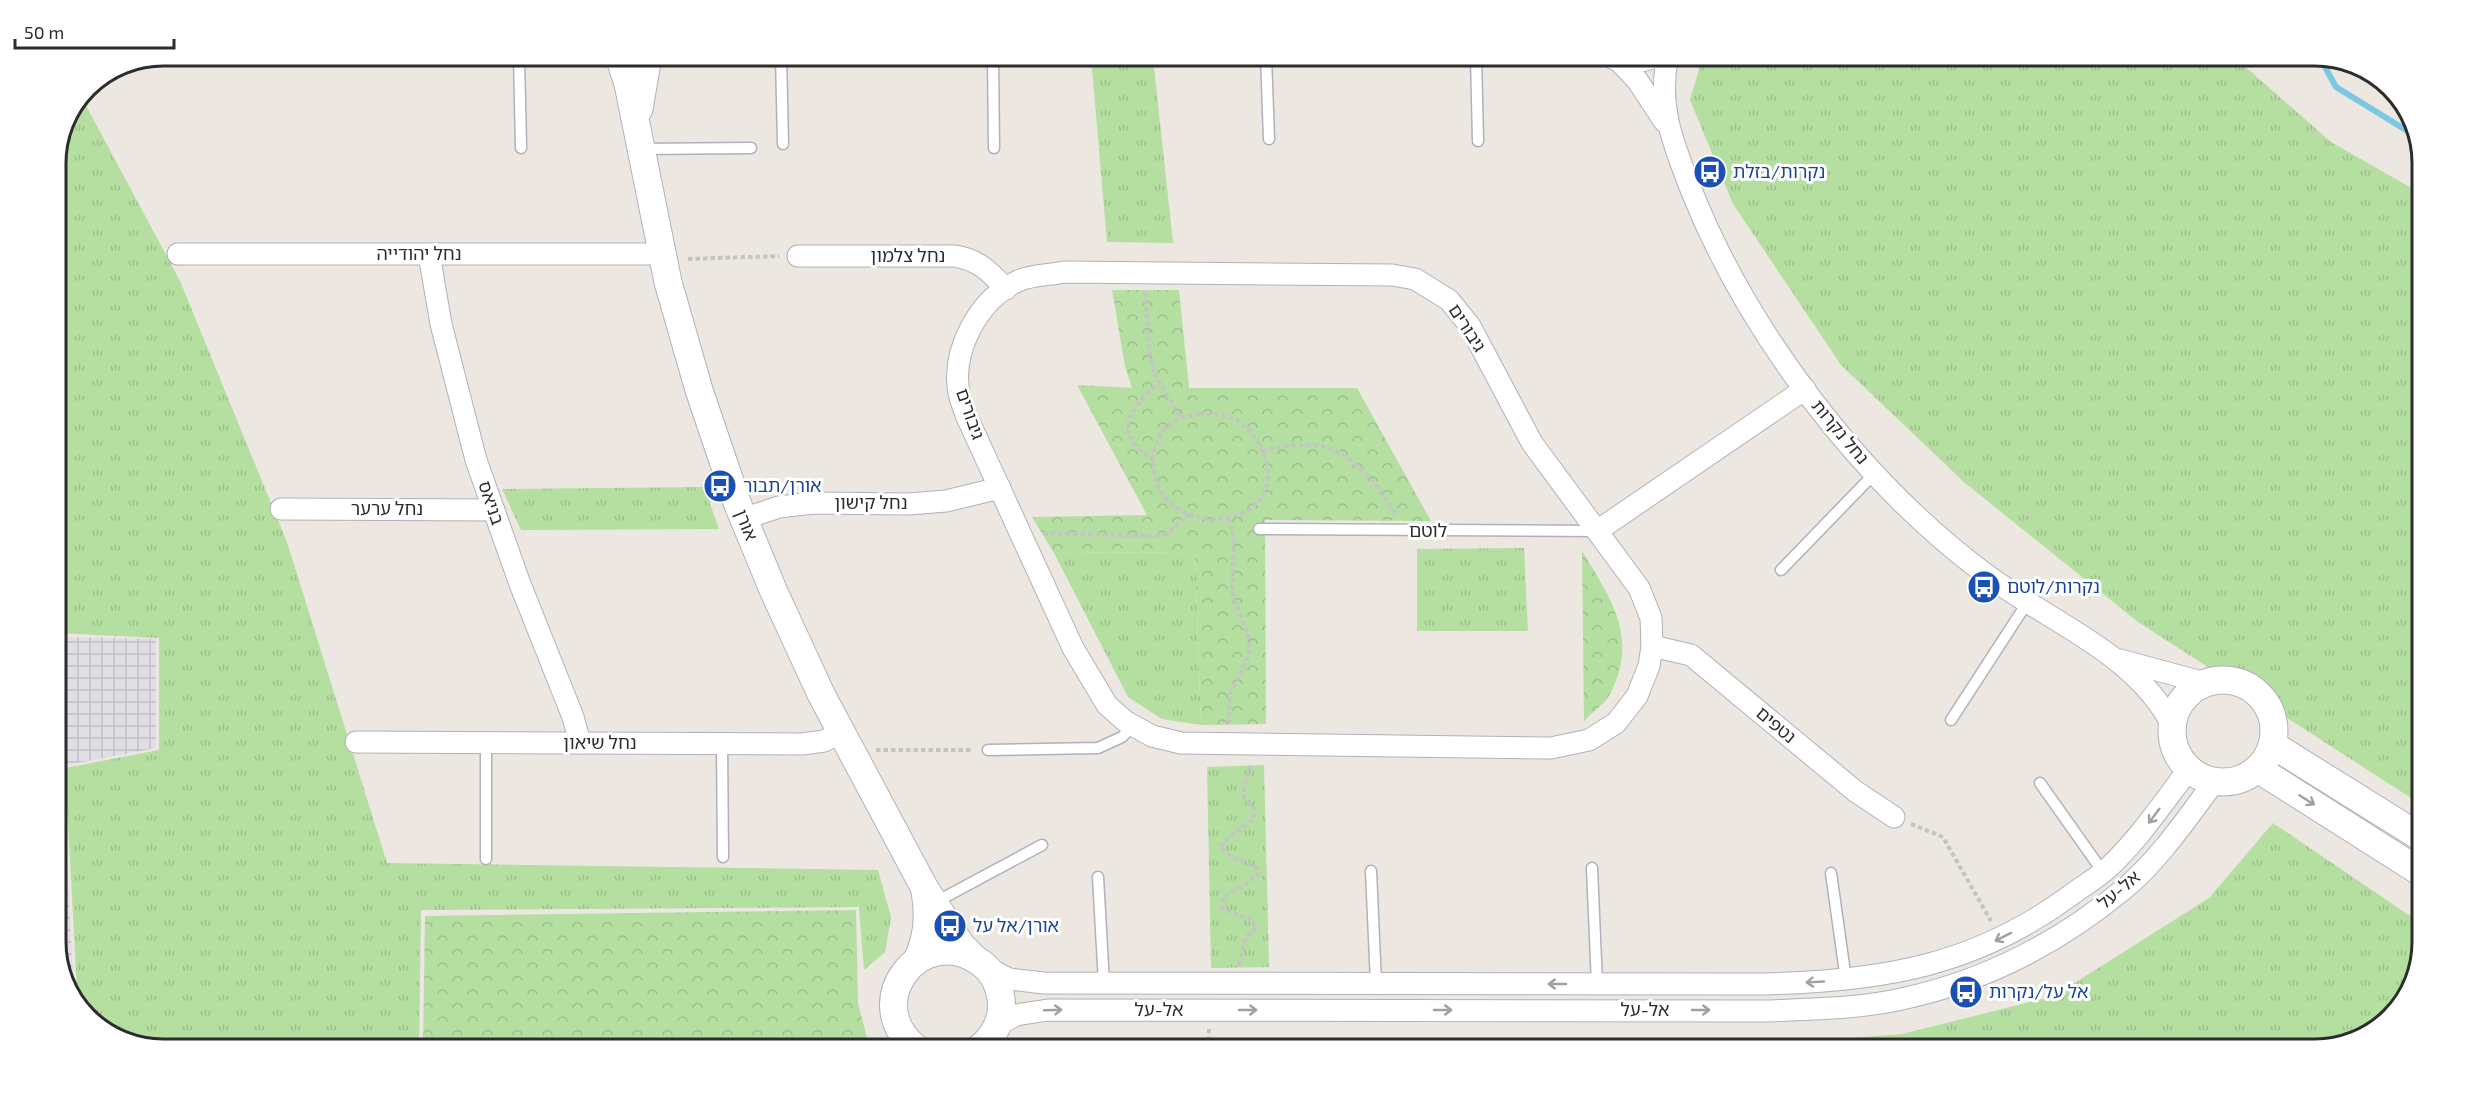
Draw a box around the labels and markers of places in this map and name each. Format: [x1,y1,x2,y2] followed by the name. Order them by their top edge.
[1692,154,1728,190] bus stop icon: נקרות/בזלת
[1733,160,1825,182] place label: נקרות/בזלת
[702,468,738,504] bus stop icon: אורן/תבור
[743,474,822,496] place label: אורן/תבור
[1966,569,2002,605] bus stop icon: נקרות/לוטם
[2007,575,2100,597] place label: נקרות/לוטם
[932,908,968,944] bus stop icon: אורן/אל על
[973,914,1059,936] place label: אורן/אל על
[1948,974,1984,1010] bus stop icon: אל על/נקרות
[1989,980,2088,1002] place label: אל על/נקרות

